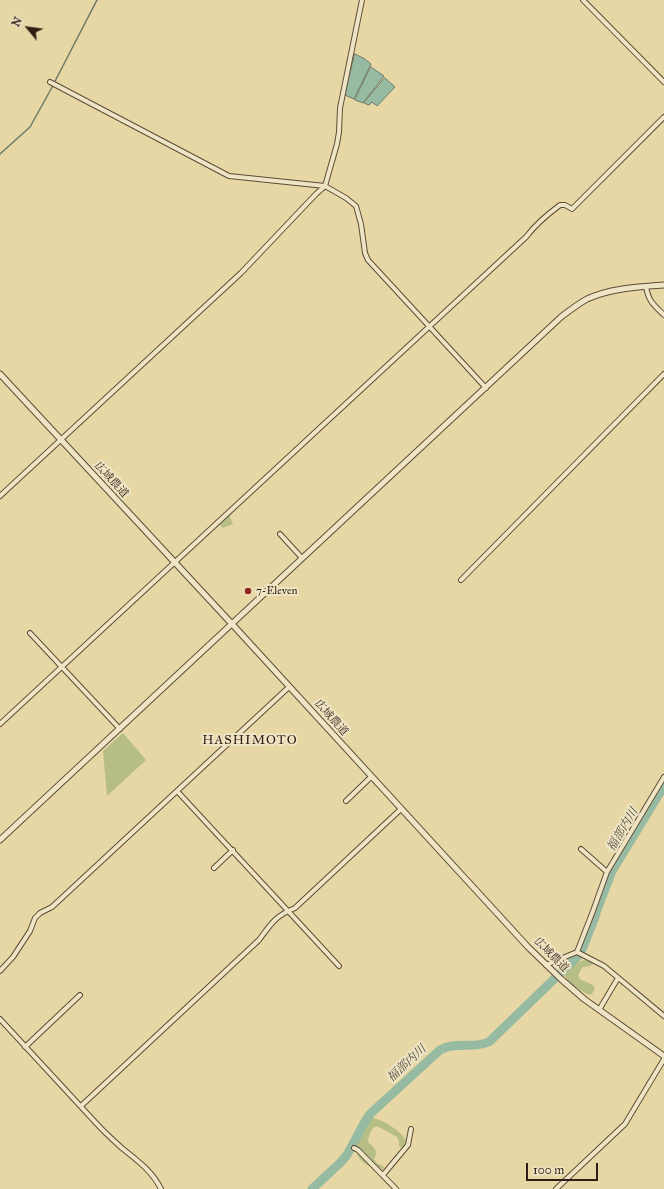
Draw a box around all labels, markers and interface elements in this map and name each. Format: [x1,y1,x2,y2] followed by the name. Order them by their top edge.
[8,8,48,48] north arrow
[9,15,25,29] text: N
[91,459,131,501] street label: 広域農道
[256,584,297,598] place label: 7-Eleven
[243,586,253,596] marker: 7-Eleven
[311,697,351,739] street label: 広域農道
[202,733,298,749] district label: HASHIMOTO
[604,806,642,854] water label: 福部内川
[531,935,571,975] street label: 広域農道
[385,1042,429,1086] water label: 福部内川
[528,1155,600,1181] scale bar
[533,1163,564,1177] text: 100 m

